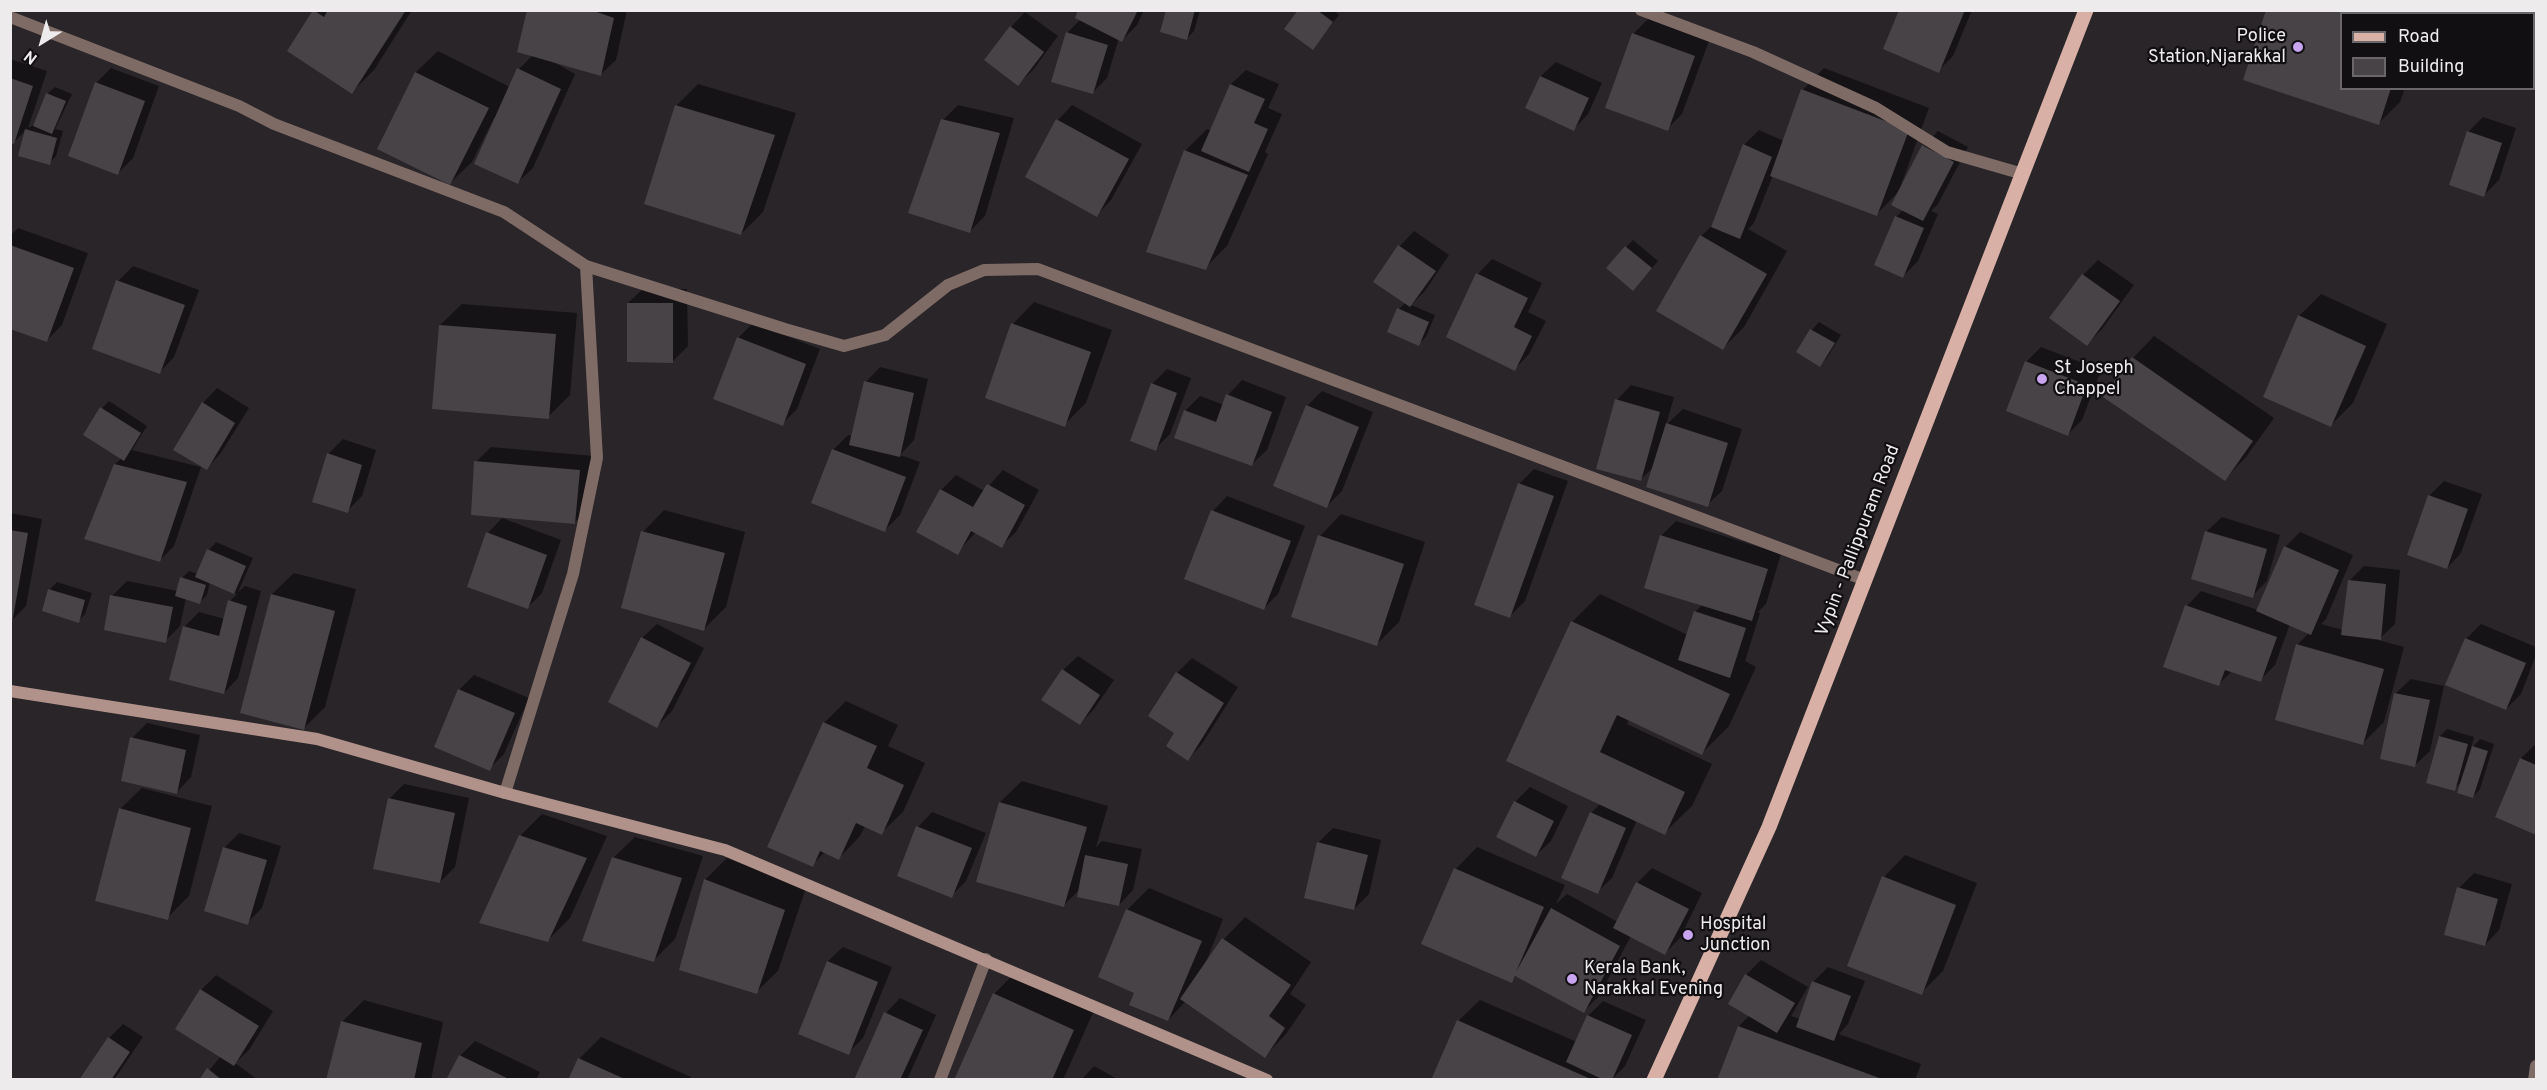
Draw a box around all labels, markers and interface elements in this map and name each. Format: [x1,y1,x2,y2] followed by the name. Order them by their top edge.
[12,12,72,72] north arrow
[2340,12,2535,90] legend
[2148,26,2286,68] place label: Police Station,Njarakkal
[2398,26,2440,49] text: Road
[2291,40,2305,54] marker: Police Station,Njarakkal
[21,45,42,68] text: N
[2398,56,2464,79] text: Building
[2054,358,2134,400] place label: St Joseph Chappel
[2035,372,2049,386] marker: St Joseph Chappel
[1812,442,1906,640] street label: Vypin - Pallippuram Road
[1700,914,1770,956] place label: Hospital Junction
[1681,928,1695,942] marker: Hospital Junction
[1584,958,1723,1000] place label: Kerala Bank, Narakkal Evening
[1565,972,1579,986] marker: Kerala Bank, Narakkal Evening

